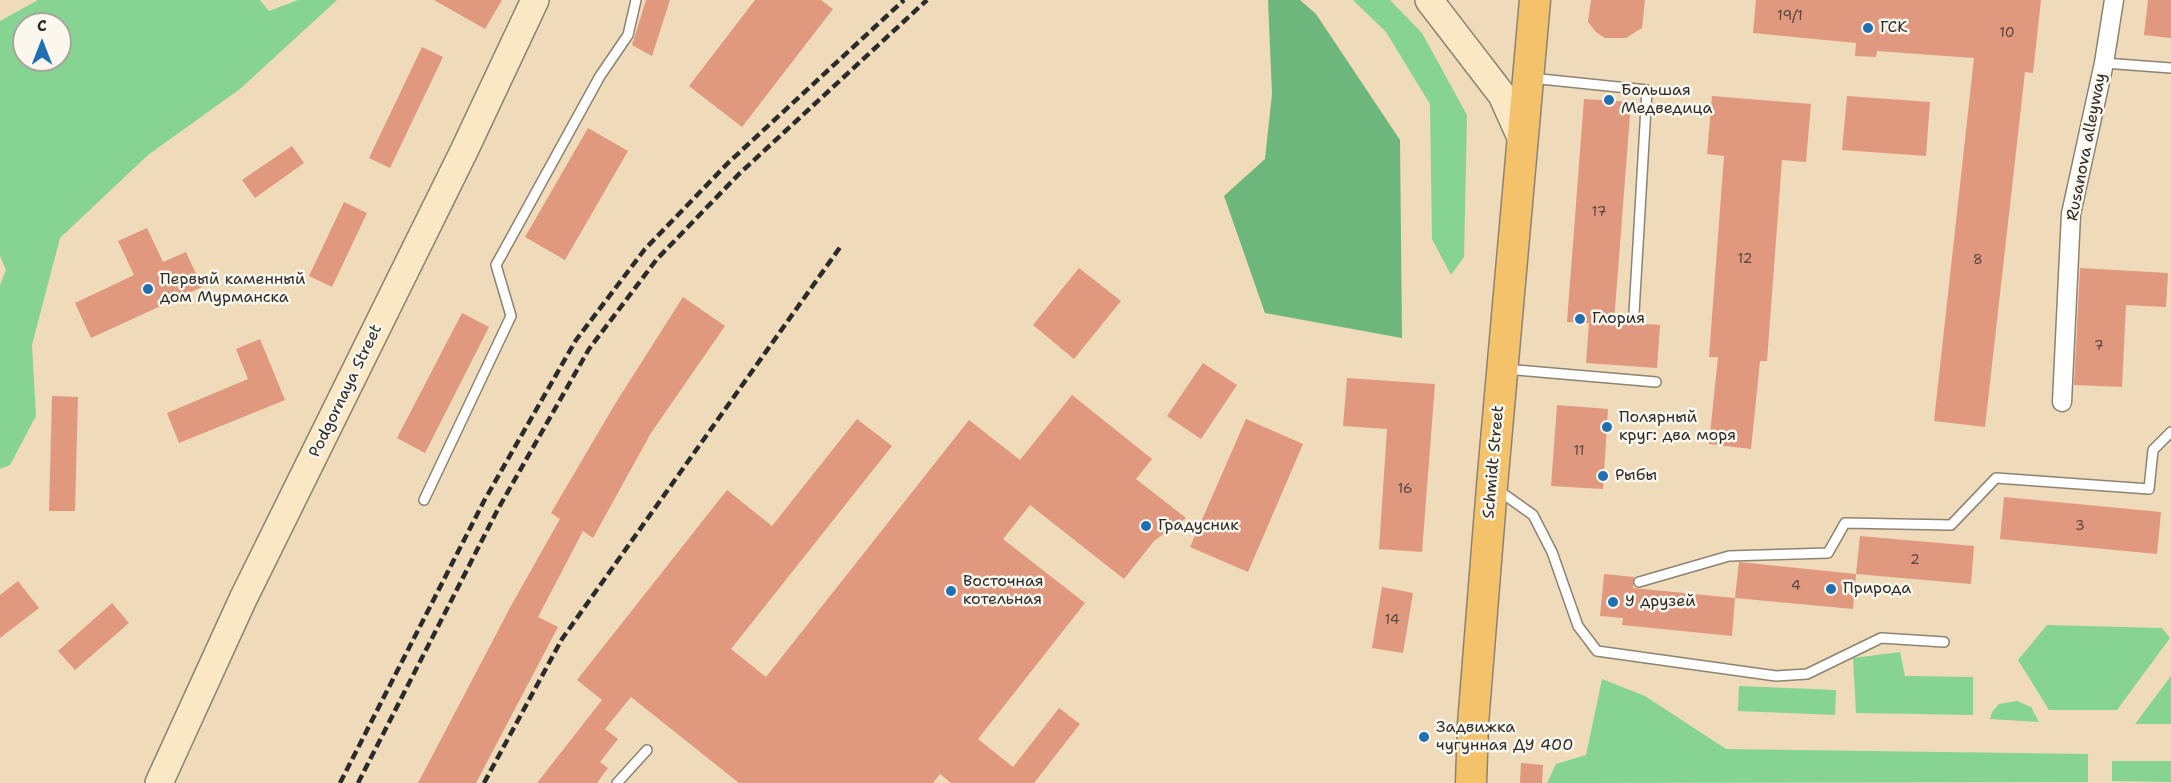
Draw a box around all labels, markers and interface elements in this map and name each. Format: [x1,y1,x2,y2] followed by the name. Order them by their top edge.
[1777,8,1803,24] house number: 19/1
[12,12,72,72] north arrow
[37,15,47,36] text: С
[1880,18,1908,38] place label: ГСК
[1861,21,1875,35] marker: ГСК
[1999,25,2015,41] house number: 10
[2063,71,2111,223] street label: Rusanova alleyway
[1621,81,1712,119] place label: Большая Медведица
[1602,93,1616,107] marker: Большая Медведица
[1592,204,1606,220] house number: 17
[1738,251,1752,267] house number: 12
[1973,252,1983,268] house number: 8
[160,270,305,308] place label: Первый каменный дом Мурманска
[141,282,155,296] marker: Первый каменный дом Мурманска
[1592,309,1645,329] place label: Глория
[1573,312,1587,326] marker: Глория
[305,321,387,461] street label: Podgornaya Street
[2094,338,2104,354] house number: 7
[1479,404,1509,520] street label: Schmidt Street
[1619,408,1736,446] place label: Полярный круг: два моря
[1600,420,1614,434] marker: Полярный круг: два моря
[1573,443,1585,459] house number: 11
[1615,466,1657,486] place label: Рыбы
[1596,469,1610,483] marker: Рыбы
[1397,481,1413,497] house number: 16
[1158,516,1239,536] place label: Градусник
[2075,518,2085,534] house number: 3
[1139,519,1153,533] marker: Градусник
[1910,552,1920,568] house number: 2
[963,572,1044,610] place label: Восточная котельная
[1791,578,1801,594] house number: 4
[1843,579,1911,599] place label: Природа
[1824,582,1838,596] marker: Природа
[944,584,958,598] marker: Восточная котельная
[1625,592,1696,612] place label: У друзей
[1606,595,1620,609] marker: У друзей
[1384,612,1400,628] house number: 14
[1436,718,1573,756] place label: Задвижка чугунная ДУ 400
[1417,730,1431,744] marker: Задвижка чугунная ДУ 400

